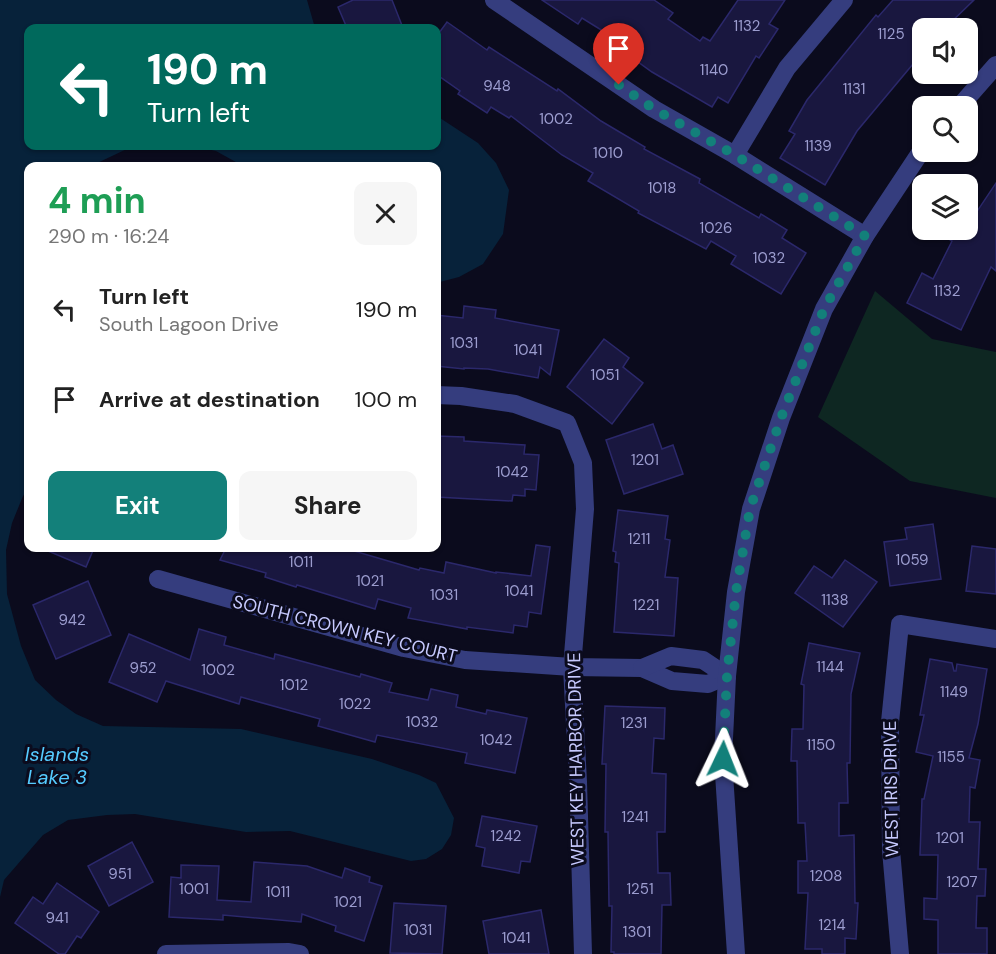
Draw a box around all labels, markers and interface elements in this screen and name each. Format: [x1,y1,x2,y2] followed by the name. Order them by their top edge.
[734,16,760,36] house number: 1132
[912,18,978,240] map controls
[912,18,978,84] button: sound
[593,23,644,85] pin
[877,24,905,44] house number: 1125
[602,32,635,65] icon: arrive
[147,42,268,97] text: 190 m
[48,48,126,126] icon: left
[700,60,728,80] house number: 1140
[483,76,511,96] house number: 948
[843,79,865,99] house number: 1131
[147,95,250,130] text: Turn left
[912,96,978,162] button: search
[539,109,573,129] house number: 1002
[804,136,832,156] house number: 1139
[593,143,623,163] house number: 1010
[912,174,978,240] button: layers
[48,177,146,224] text: 4 min
[648,178,676,198] house number: 1018
[354,182,417,245] button: close
[700,218,732,238] house number: 1026
[48,223,169,249] text: 290 m · 16:24
[753,248,785,268] house number: 1032
[934,281,960,301] house number: 1132
[99,282,189,311] text: Turn left
[48,293,81,326] icon: left
[356,295,417,324] text: 190 m
[99,311,279,337] text: South Lagoon Drive
[450,333,478,353] house number: 1031
[514,340,542,360] house number: 1041
[591,365,619,385] house number: 1051
[48,383,81,416] icon: arrive
[99,385,320,414] text: Arrive at destination
[355,385,417,414] text: 100 m
[631,450,659,470] house number: 1201
[496,462,528,482] house number: 1042
[48,471,227,540] button: Exit
[239,471,417,540] button: Share
[628,529,650,549] house number: 1211
[895,550,929,570] house number: 1059
[289,552,313,572] house number: 1011
[356,571,384,591] house number: 1021
[505,581,533,601] house number: 1041
[430,585,458,605] house number: 1031
[230,589,460,669] street label: SOUTH CROWN KEY COURT
[821,590,849,610] house number: 1138
[633,595,659,615] house number: 1221
[58,610,86,630] house number: 942
[562,652,590,866] street label: WEST KEY HARBOR DRIVE
[816,657,844,677] house number: 1144
[130,658,156,678] house number: 952
[201,660,235,680] house number: 1002
[280,675,308,695] house number: 1012
[940,682,968,702] house number: 1149
[339,694,371,714] house number: 1022
[406,712,438,732] house number: 1032
[621,713,647,733] house number: 1231
[878,721,904,857] street label: WEST IRIS DRIVE
[691,727,755,791] position arrow
[480,730,512,750] house number: 1042
[807,735,835,755] house number: 1150
[25,741,89,790] water label: Islands Lake 3
[937,747,965,767] house number: 1155
[622,807,648,827] house number: 1241
[491,826,521,846] house number: 1242
[936,828,964,848] house number: 1201
[108,864,132,884] house number: 951
[810,866,842,886] house number: 1208
[946,872,978,892] house number: 1207
[179,879,209,899] house number: 1001
[626,879,654,899] house number: 1251
[266,882,290,902] house number: 1011
[334,892,362,912] house number: 1021
[45,908,69,928] house number: 941
[818,915,846,935] house number: 1214
[404,920,432,940] house number: 1031
[623,922,651,942] house number: 1301
[502,928,530,948] house number: 1041

